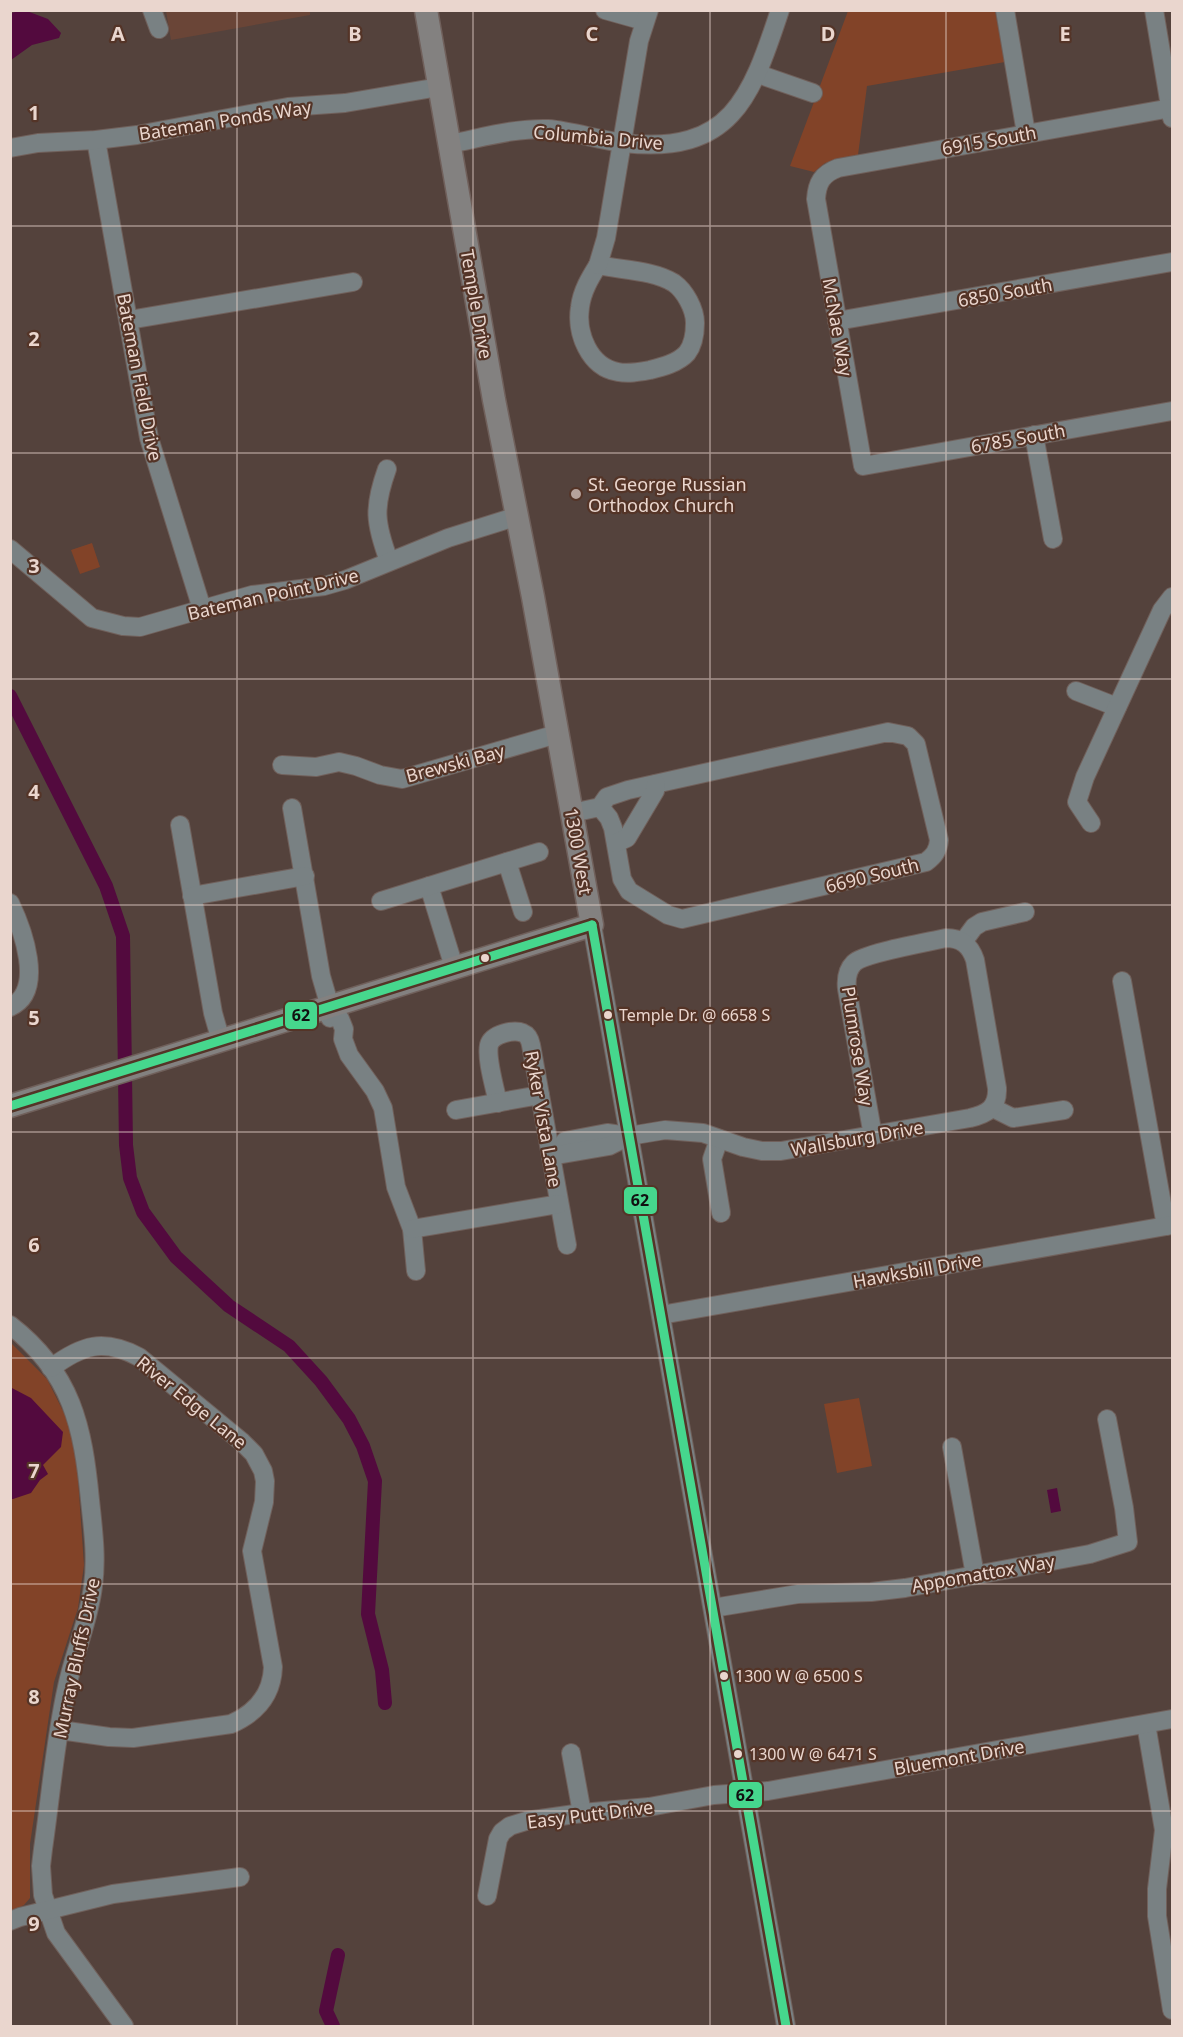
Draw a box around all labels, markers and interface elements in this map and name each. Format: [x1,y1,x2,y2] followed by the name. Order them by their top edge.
[111,20,125,47] text: A
[348,20,362,47] text: B
[586,20,599,47] text: C
[821,20,835,47] text: D
[1059,20,1071,47] text: E
[137,94,314,145] street label: Bateman Ponds Way
[28,99,40,126] text: 1
[532,119,664,155] street label: Columbia Drive
[940,120,1038,160] street label: 6915 South
[456,247,498,361] street label: Temple Drive
[956,272,1054,312] street label: 6850 South
[818,276,859,379] street label: McNae Way
[112,291,168,463] street label: Bateman Field Drive
[28,325,40,352] text: 2
[969,418,1067,458] street label: 6785 South
[588,472,747,517] place label: St. George Russian Orthodox Church
[569,487,583,501] marker: St. George Russian Orthodox Church
[28,552,40,579] text: 3
[185,563,361,625] street label: Bateman Point Drive
[403,738,508,788] street label: Brewski Bay
[28,778,40,805] text: 4
[560,806,599,897] street label: 1300 West
[823,852,921,898] street label: 6690 South
[479,952,491,964] unlabelled marker
[837,985,879,1108] street label: Plumrose Way
[284,1001,318,1030] line badge: 62
[28,1004,40,1031] text: 5
[292,1004,310,1026] text: 62
[619,1004,770,1026] place label: Temple Dr. @ 6658 S
[602,1009,614,1021] marker: Temple Dr. @ 6658 S
[520,1049,568,1189] street label: Ryker Vista Lane
[789,1115,925,1161] street label: Wallsburg Drive
[623,1186,658,1215] line badge: 62
[631,1189,649,1211] text: 62
[28,1231,40,1258] text: 6
[851,1247,983,1293] street label: Hawksbill Drive
[132,1350,252,1454] street label: River Edge Lane
[28,1457,40,1484] text: 7
[910,1548,1057,1597] street label: Appomattox Way
[47,1575,105,1741] street label: Murray Bluffs Drive
[735,1665,863,1687] place label: 1300 W @ 6500 S
[718,1670,730,1682] marker: 1300 W @ 6500 S
[28,1683,40,1710] text: 8
[892,1734,1026,1780] street label: Bluemont Drive
[749,1743,877,1765] place label: 1300 W @ 6471 S
[732,1748,744,1760] marker: 1300 W @ 6471 S
[728,1781,763,1809] line badge: 62
[736,1784,754,1806] text: 62
[526,1794,654,1834] street label: Easy Putt Drive
[28,1910,40,1937] text: 9

